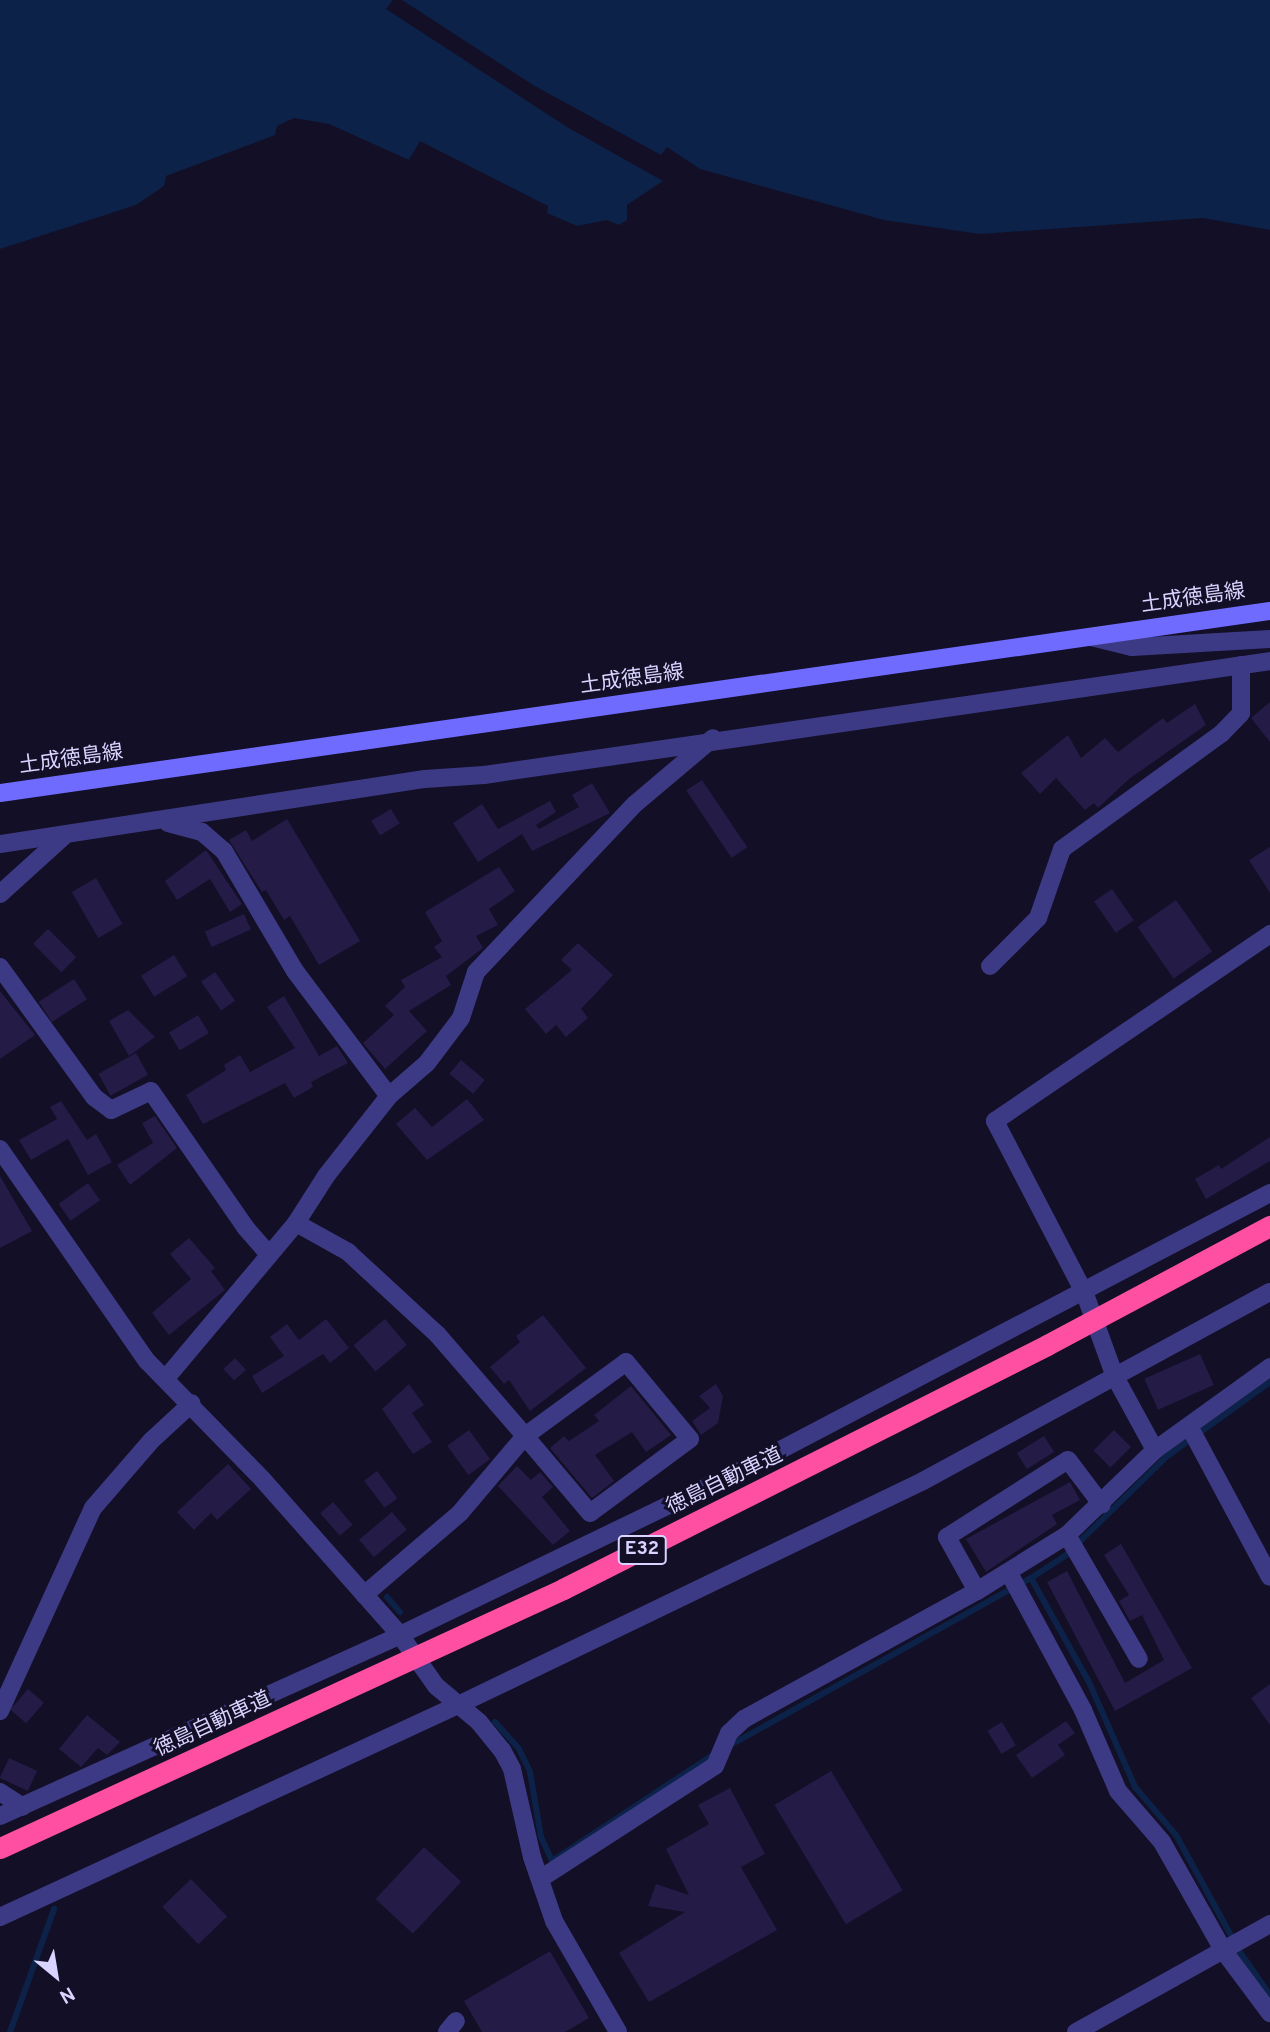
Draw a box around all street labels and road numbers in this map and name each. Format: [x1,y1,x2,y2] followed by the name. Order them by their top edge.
[1139,579,1247,619] street label: 土成徳島線
[578,660,686,700] street label: 土成徳島線
[17,740,125,780] street label: 土成徳島線
[663,1443,787,1521] street label: 徳島自動車道
[618,1534,666,1566] road number: E32
[151,1687,275,1763] street label: 徳島自動車道

